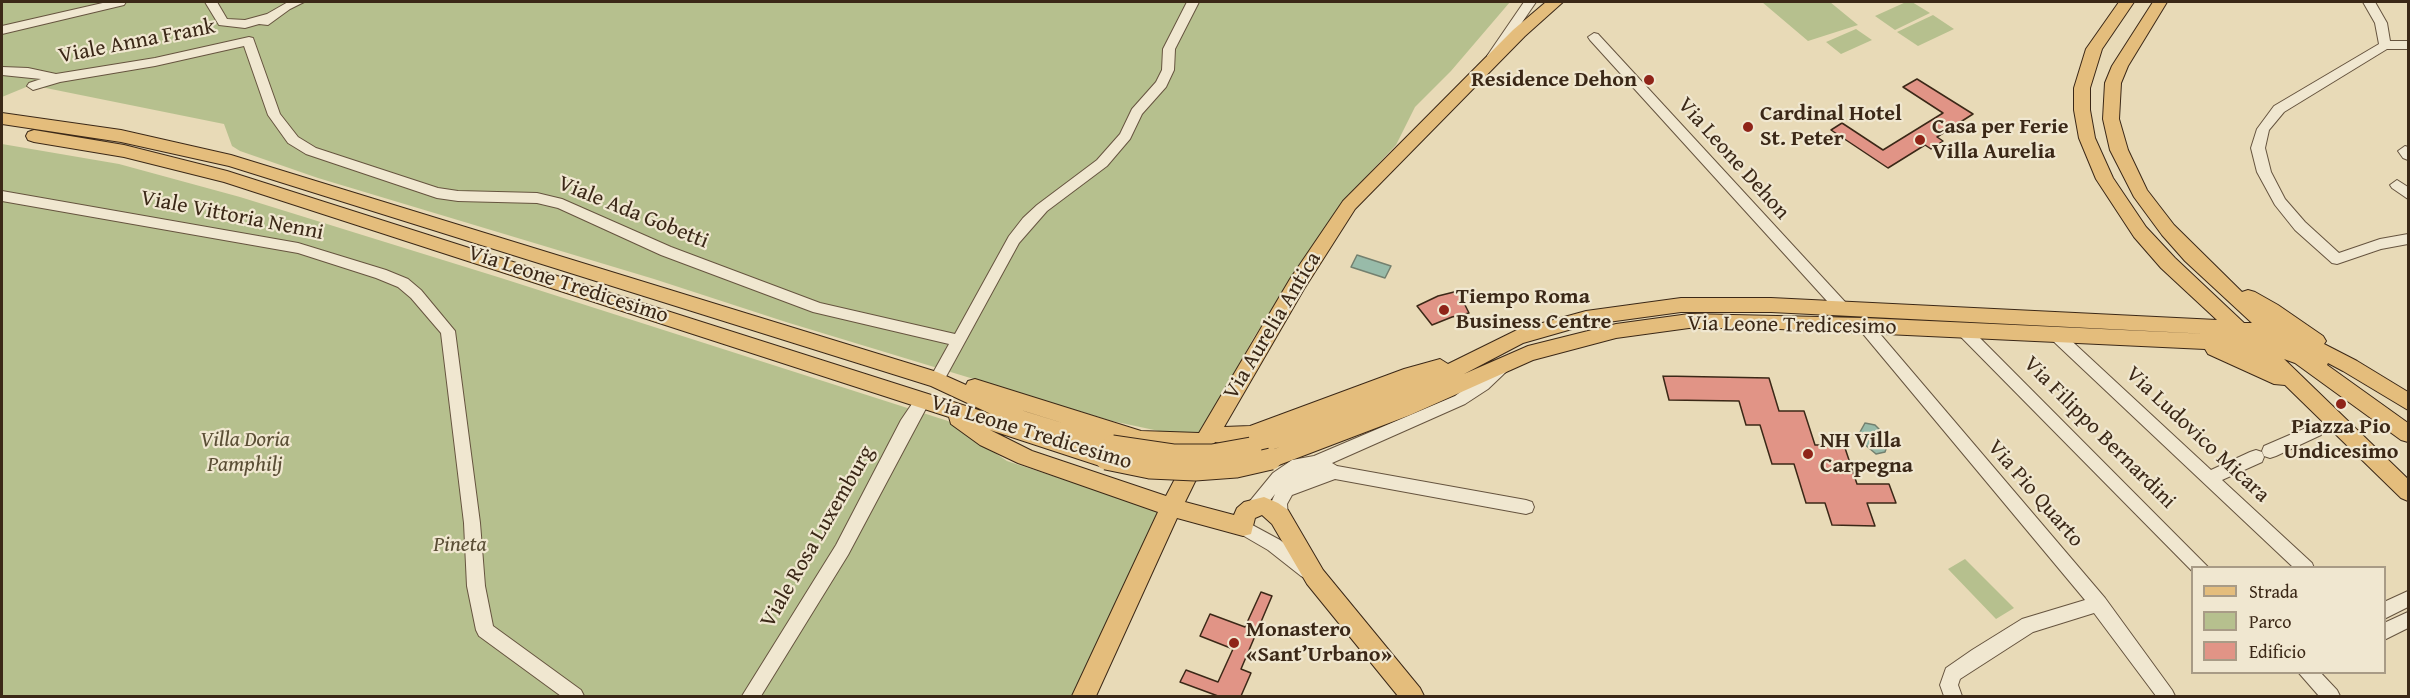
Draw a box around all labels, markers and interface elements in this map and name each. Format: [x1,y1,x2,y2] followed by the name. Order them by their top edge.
[56,14,218,70] street label: Viale Anna Frank
[1471,67,1637,93] place label: Residence Dehon
[1642,73,1656,87] marker: Residence Dehon
[1671,92,1795,226] street label: Via Leone Dehon
[1760,101,1902,152] place label: Cardinal Hotel St. Peter
[1932,114,2069,166] place label: Casa per Ferie Villa Aurelia
[1741,120,1755,134] marker: Cardinal Hotel St. Peter
[1913,133,1927,147] marker: Casa per Ferie Villa Aurelia
[554,171,712,255] street label: Viale Ada Gobetti
[138,185,326,247] street label: Viale Vittoria Nenni
[464,240,672,330] street label: Via Leone Tredicesimo
[1219,247,1327,405] street label: Via Aurelia Antica
[1456,284,1611,336] place label: Tiempo Roma Business Centre
[1437,303,1451,317] marker: Tiempo Roma Business Centre
[1687,311,1897,341] street label: Via Leone Tredicesimo
[2017,351,2181,515] street label: Via Filippo Bernardini
[2119,361,2275,509] street label: Via Ludovico Micara
[927,390,1135,476] street label: Via Leone Tredicesimo
[2334,397,2348,411] marker: Piazza Pio Undicesimo
[2283,414,2399,466] place label: Piazza Pio Undicesimo
[200,427,290,478] park label: Villa Doria Pamphilj
[1820,428,1913,480] place label: NH Villa Carpegna
[1981,435,2089,553] street label: Via Pio Quarto
[755,442,881,632] street label: Viale Rosa Luxemburg
[1801,447,1815,461] marker: NH Villa Carpegna
[433,532,487,558] park label: Pineta
[2191,566,2386,674] legend
[2249,578,2298,605] text: Strada
[2249,608,2292,635] text: Parco
[1246,617,1392,668] place label: Monastero «Sant’Urbano»
[1227,636,1241,650] marker: Monastero «Sant’Urbano»
[2249,638,2306,665] text: Edificio

